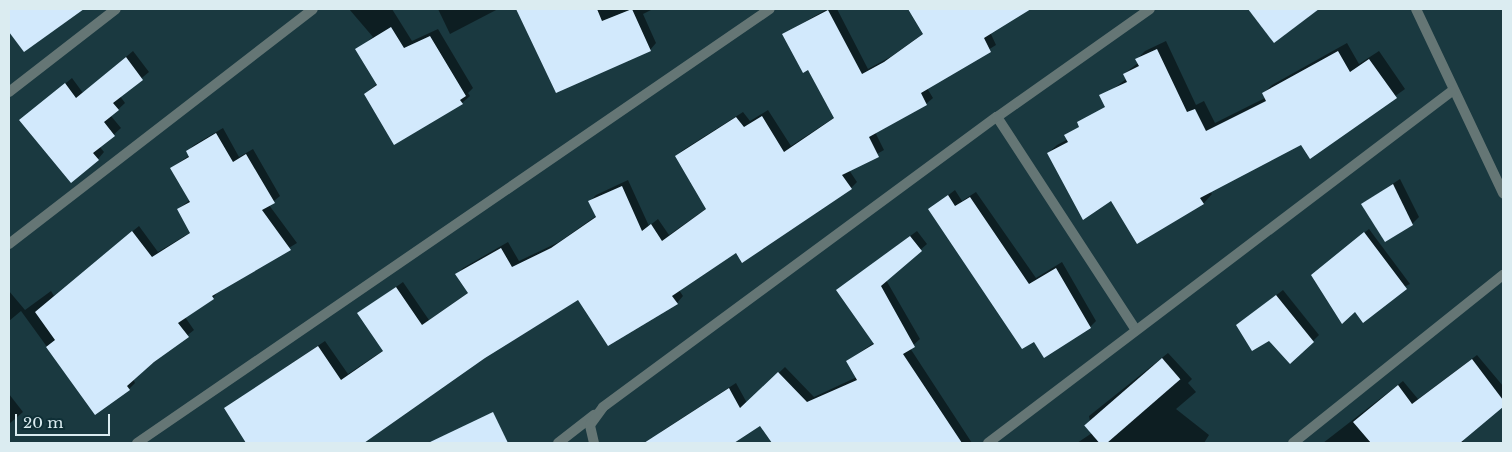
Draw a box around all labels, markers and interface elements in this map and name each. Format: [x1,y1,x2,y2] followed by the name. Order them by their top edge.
[18,404,112,436] scale bar
[23,413,63,432] text: 20 m

